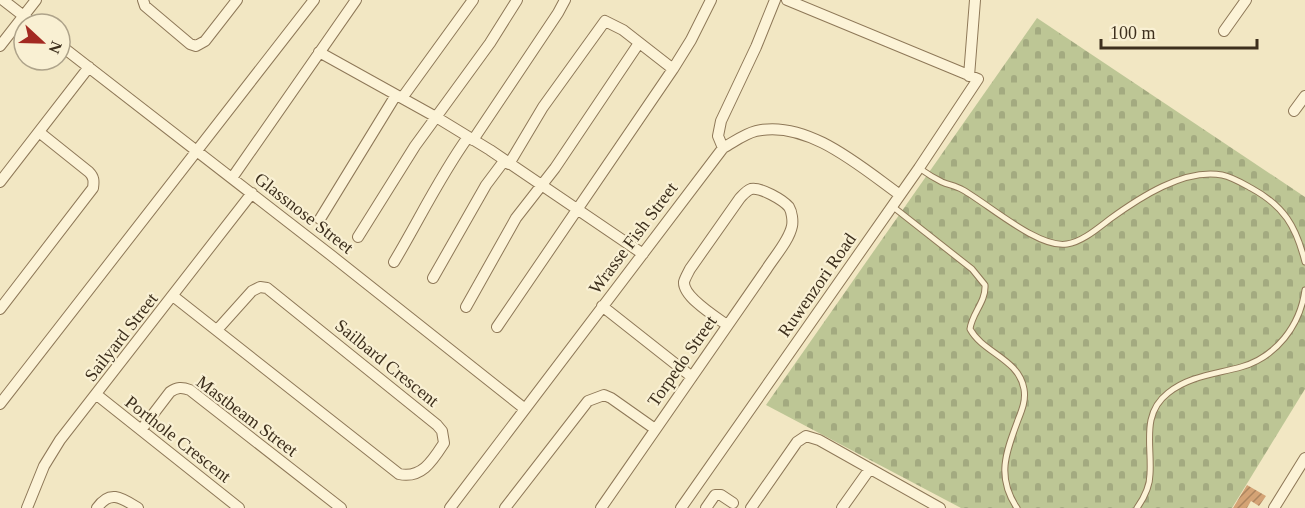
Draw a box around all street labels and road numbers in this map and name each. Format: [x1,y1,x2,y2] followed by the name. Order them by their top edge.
[251,168,357,258] street label: Glassnose Street
[585,178,681,298] street label: Wrasse Fish Street
[774,230,860,340] street label: Ruwenzori Road
[80,289,162,385] street label: Sailyard Street
[643,312,721,410] street label: Torpedo Street
[331,315,443,411] street label: Sailbard Crescent
[192,371,302,461] street label: Mastbeam Street
[121,392,235,486] street label: Porthole Crescent

